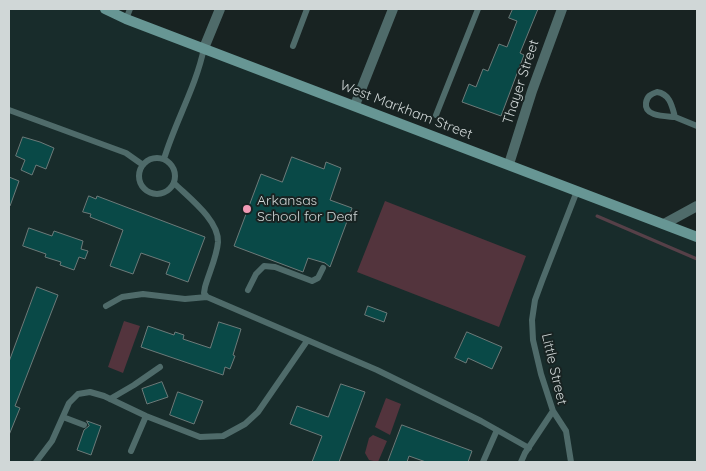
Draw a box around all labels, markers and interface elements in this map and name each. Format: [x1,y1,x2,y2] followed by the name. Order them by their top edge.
[499,37,543,127] street label: Thayer Street
[337,77,475,143] street label: West Markham Street
[257,193,358,226] place label: Arkansas School for Deaf
[241,203,253,215] marker: Arkansas School for Deaf
[538,332,570,406] street label: Little Street

